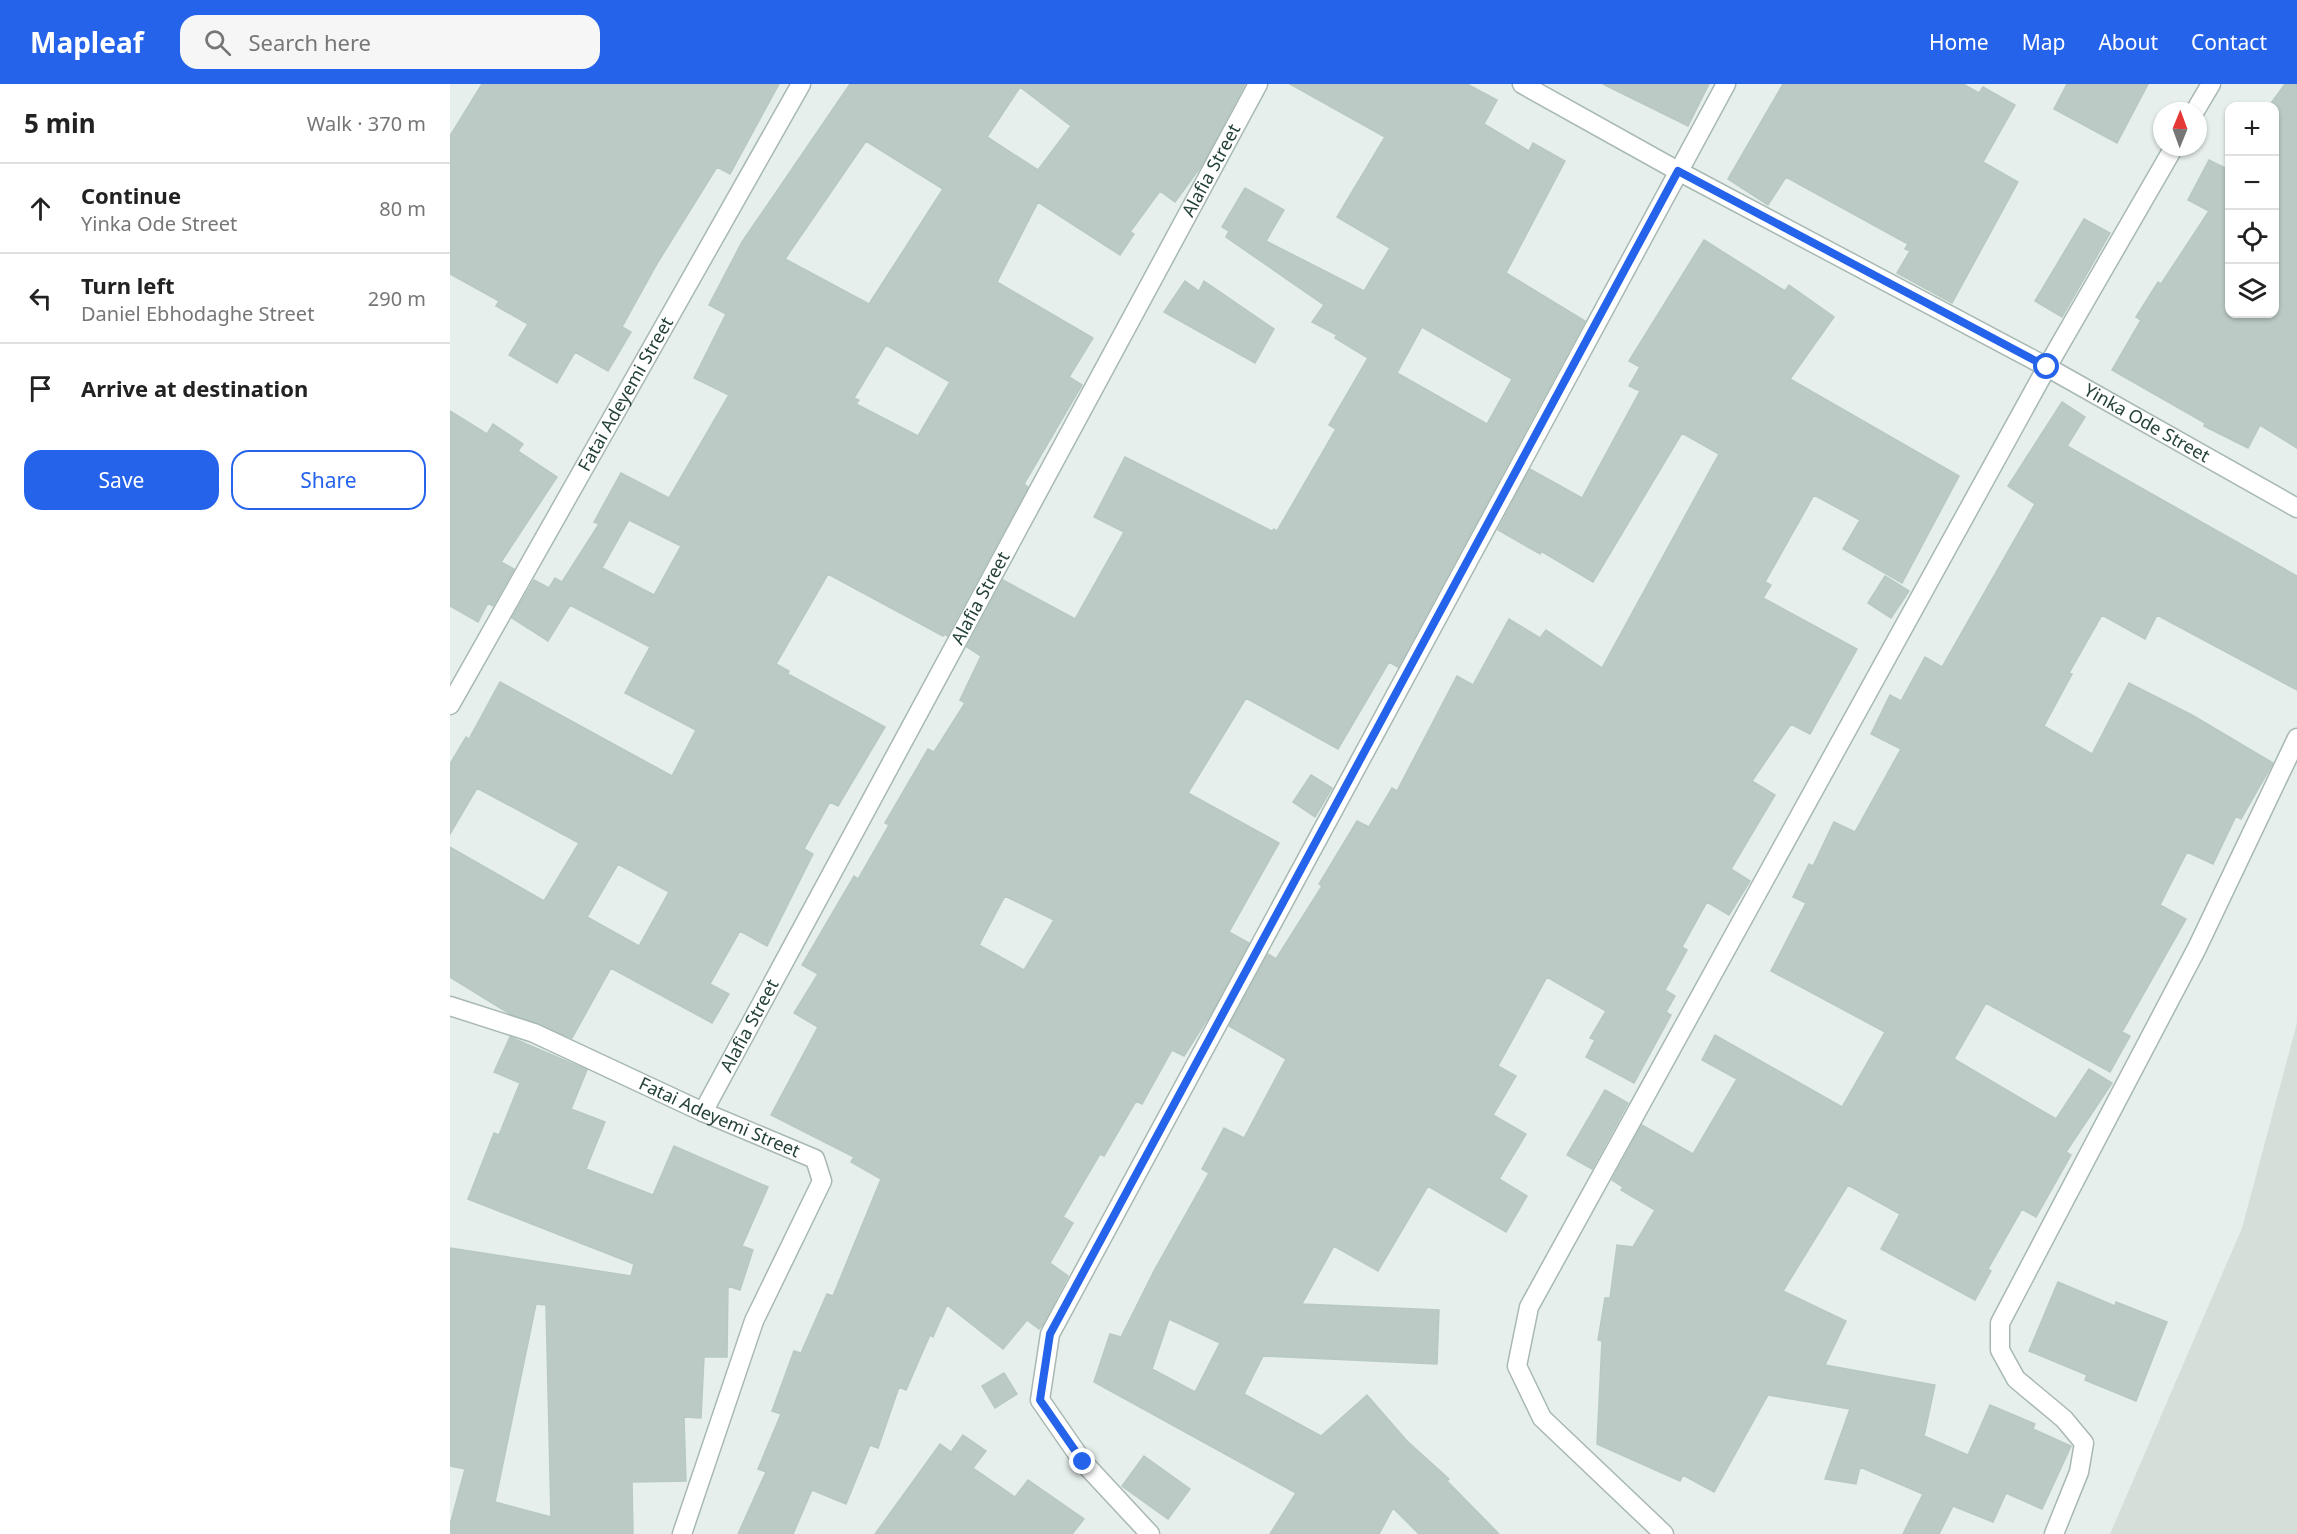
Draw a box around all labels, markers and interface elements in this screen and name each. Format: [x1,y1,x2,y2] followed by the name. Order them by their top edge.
[180,15,600,69] search box
[30,23,144,61] text: Mapleaf
[201,26,234,59] icon: search
[249,27,371,57] text: Search here
[1929,28,1989,56] text: Home
[2022,28,2065,56] text: Map
[2098,28,2158,56] text: About
[2191,28,2267,56] text: Contact
[2153,102,2207,156] north arrow
[2225,102,2279,318] map controls
[2225,102,2279,156] button: +
[24,105,96,141] text: 5 min
[307,110,426,137] text: Walk · 370 m
[1176,119,1246,221] street label: Alafia Street
[2225,156,2279,210] button: −
[81,180,181,210] text: Continue
[24,192,57,225] icon: ahead
[379,195,426,222] text: 80 m
[81,210,237,237] text: Yinka Ode Street
[2225,210,2279,264] button: locate
[2225,264,2279,318] button: layers
[81,270,175,300] text: Turn left
[24,282,57,315] icon: left
[368,285,426,312] text: 290 m
[81,300,314,327] text: Daniel Ebhodaghe Street
[572,312,678,475] street label: Fatai Adeyemi Street
[2033,353,2059,379] route start
[24,372,57,405] icon: arrive
[81,373,308,403] text: Arrive at destination
[2080,377,2215,468] street label: Yinka Ode Street
[24,450,219,510] button: Save
[231,450,426,510] button: Share
[945,547,1015,648] street label: Alafia Street
[714,974,784,1076] street label: Alafia Street
[635,1071,804,1163] street label: Fatai Adeyemi Street
[1069,1448,1095,1474] route end

